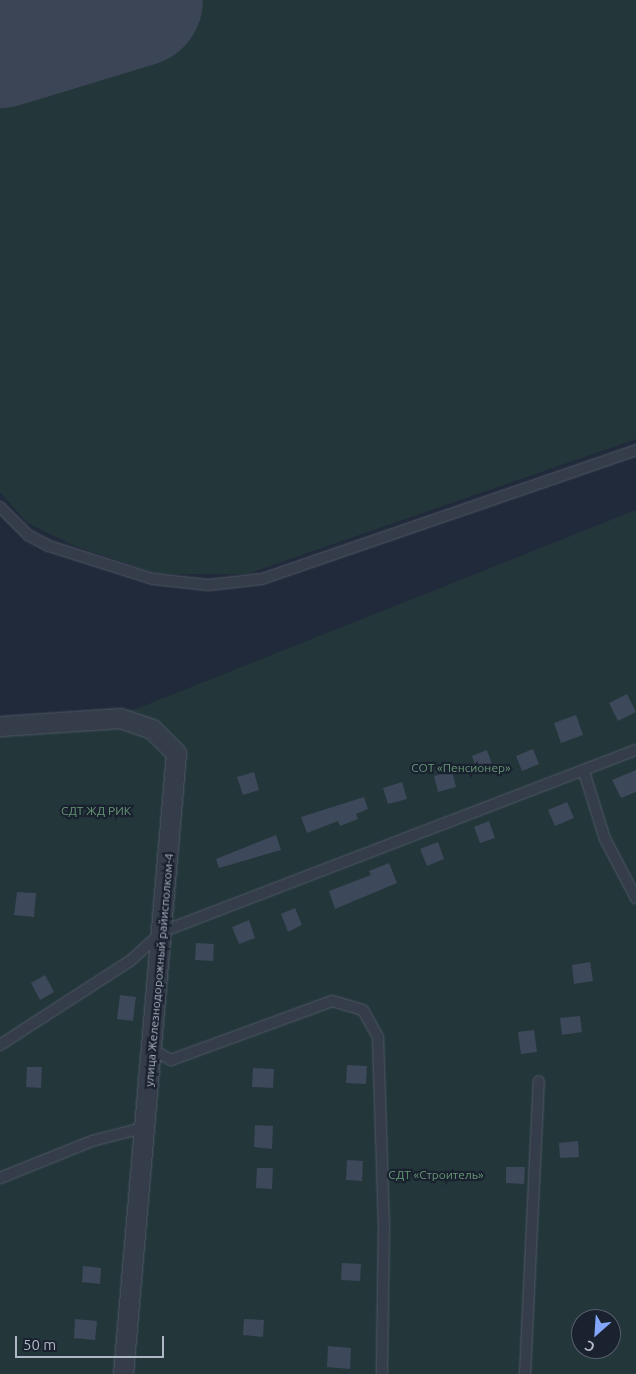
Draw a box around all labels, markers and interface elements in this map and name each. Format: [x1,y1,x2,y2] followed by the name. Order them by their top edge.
[411,761,511,775] park label: СОТ «Пенсионер»
[61,804,131,818] park label: СДТ ЖД РИК
[142,853,176,1087] street label: улица Железнодорожный райисполком-4
[388,1168,484,1182] park label: СДТ «Строитель»
[571,1309,621,1359] north arrow
[18,1326,166,1358] scale bar
[23,1336,56,1353] text: 50 m
[582,1337,597,1356] text: С

